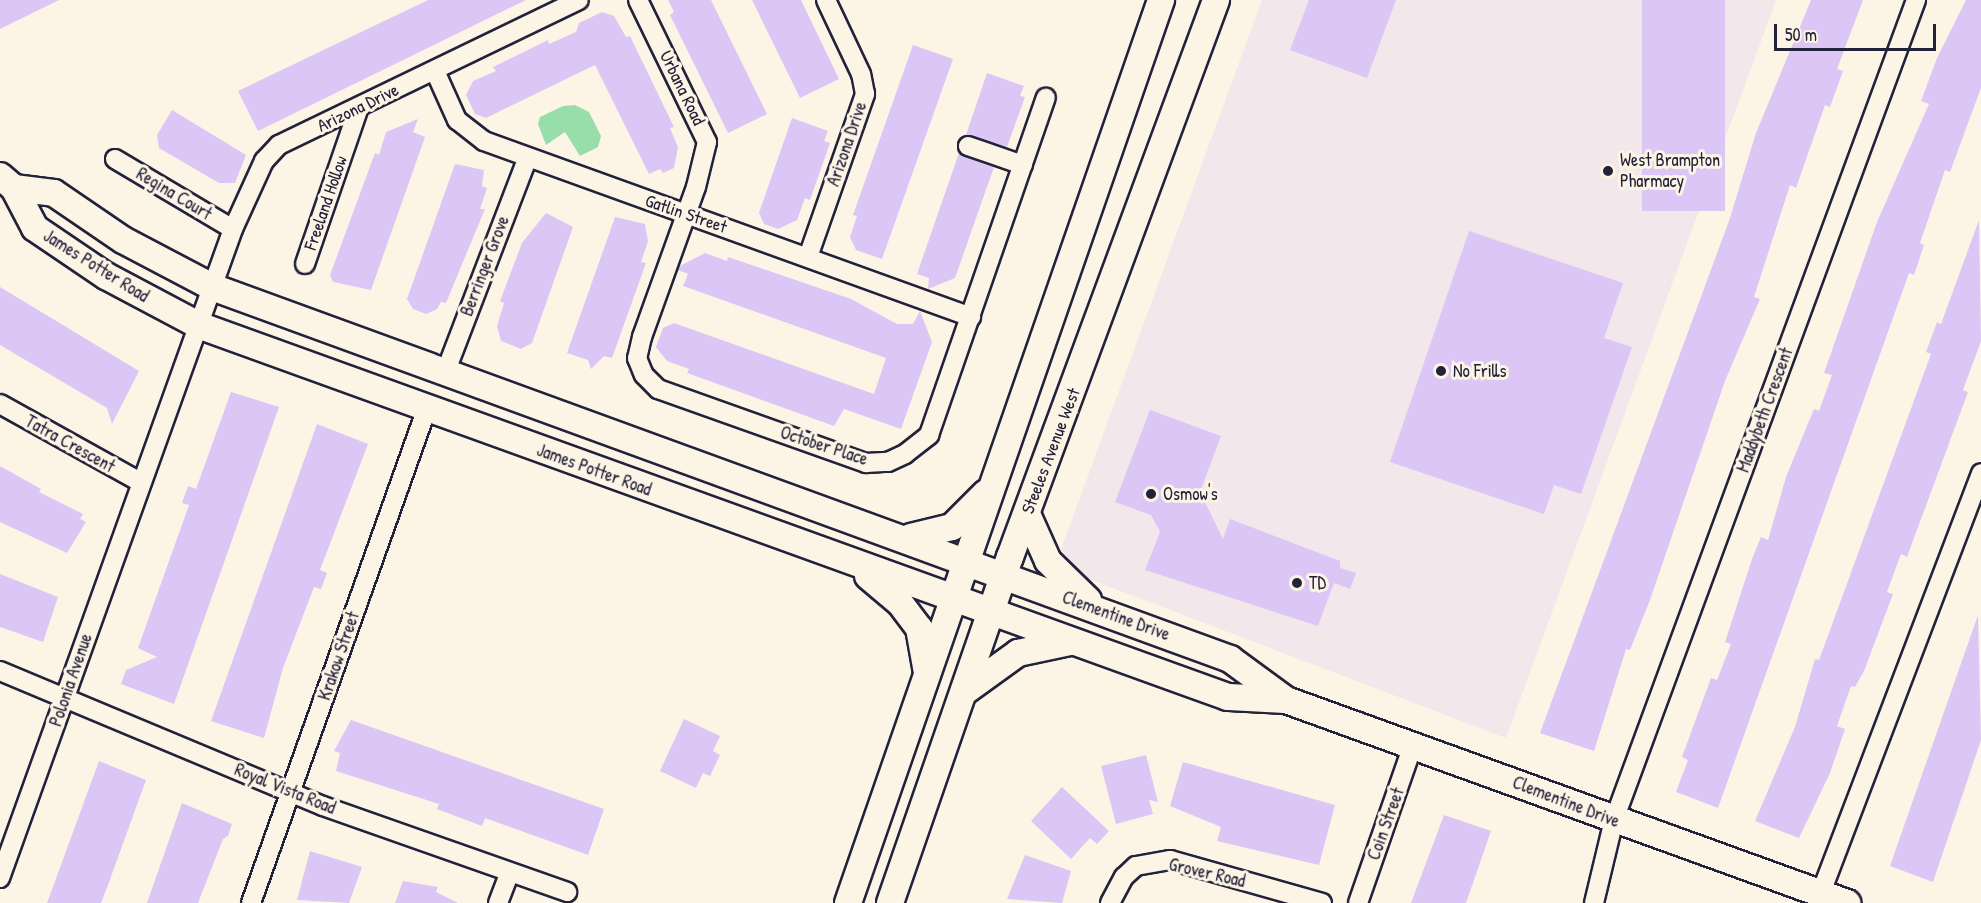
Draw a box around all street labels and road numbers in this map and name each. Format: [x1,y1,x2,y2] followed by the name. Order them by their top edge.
[655,47,709,129] street label: Urbana Road
[314,79,402,137] street label: Arizona Drive
[822,99,872,189] street label: Arizona Drive
[300,153,352,253] street label: Freeland Hollow
[132,163,216,225] street label: Regina Court
[642,190,730,238] street label: Gatlin Street
[456,213,514,319] street label: Berringer Grove
[39,225,153,307] street label: James Potter Road
[1732,345,1798,475] street label: Maddybeth Crescent
[1017,385,1085,517] street label: Steeles Avenue West
[21,411,119,477] street label: Tatra Crescent
[778,422,870,470] street label: October Place
[534,439,654,501] street label: James Potter Road
[1059,587,1173,645] street label: Clementine Drive
[314,609,364,703] street label: Krakow Street
[45,631,97,729] street label: Polonia Avenue
[231,759,339,819] street label: Royal Vista Road
[1509,772,1623,832] street label: Clementine Drive
[1363,785,1409,863] street label: Coin Street
[1167,854,1247,892] street label: Grover Road

